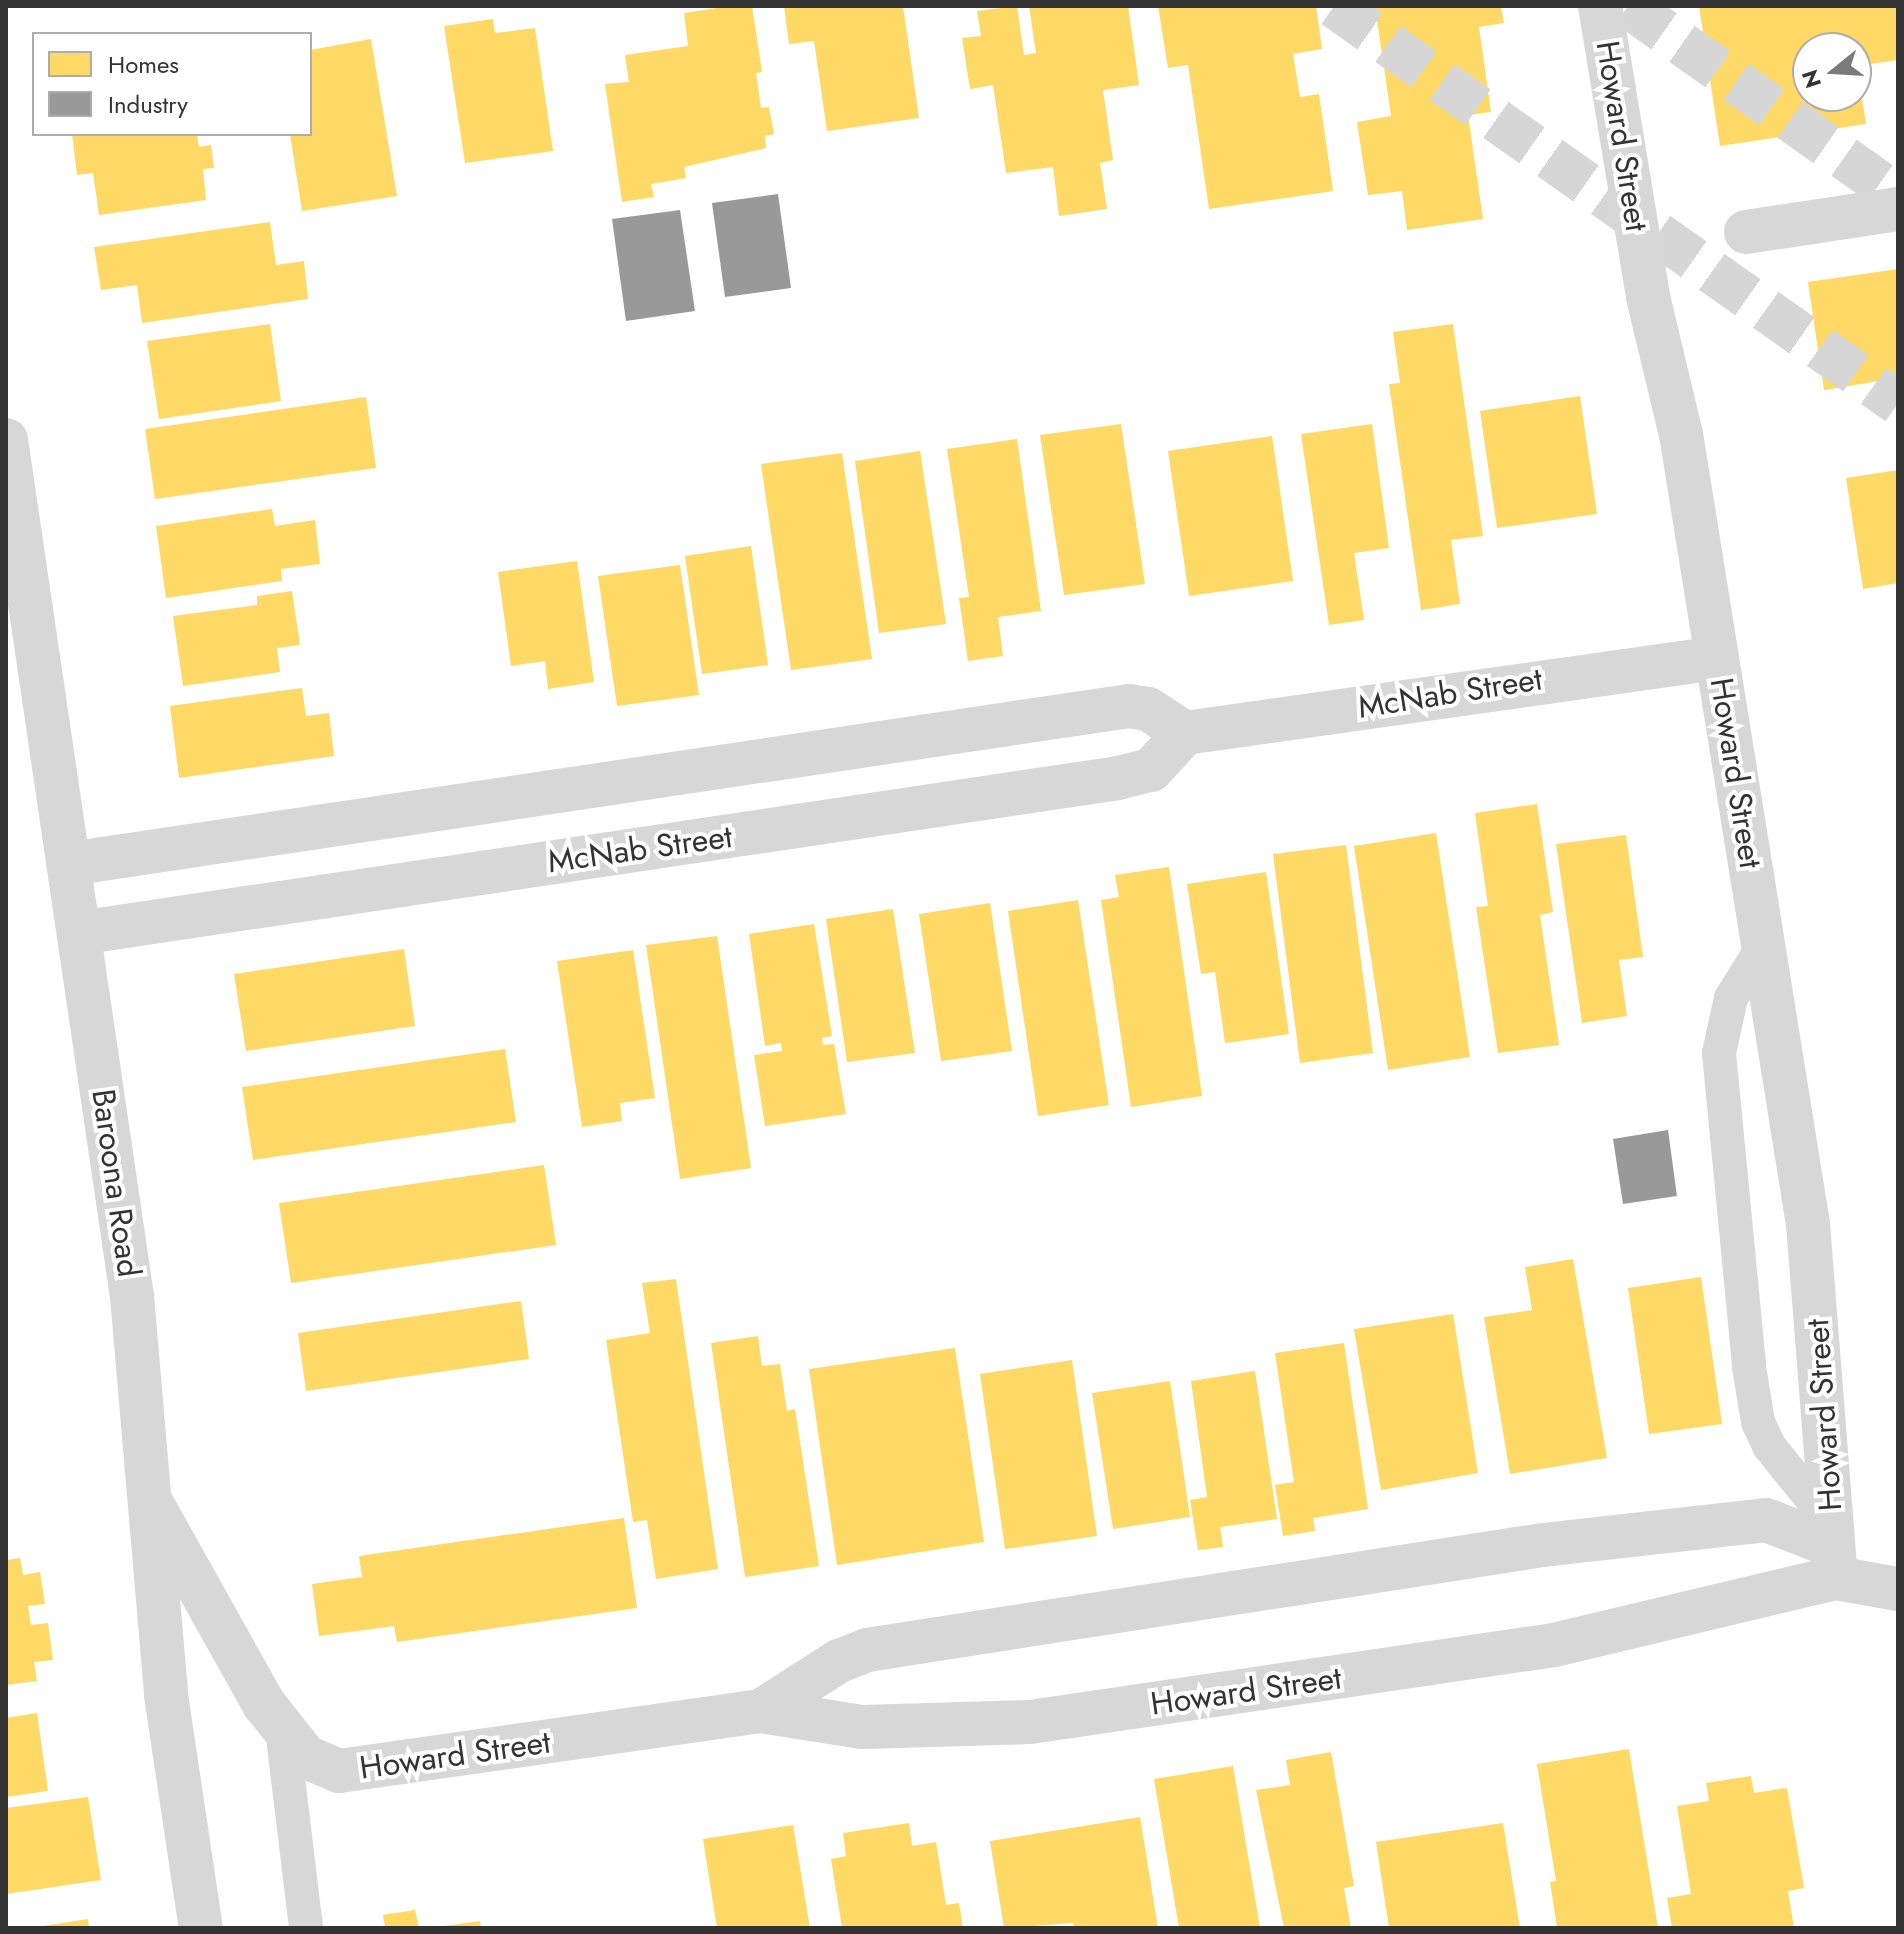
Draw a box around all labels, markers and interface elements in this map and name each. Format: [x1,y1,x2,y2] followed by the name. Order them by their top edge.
[32,32,312,136] legend
[1792,32,1872,112] north arrow
[1588,38,1656,234] street label: Howard Street
[108,47,179,82] text: Homes
[1793,66,1829,92] text: N
[108,87,188,122] text: Industry
[1355,660,1545,726] street label: McNab Street
[1702,675,1770,871] street label: Howard Street
[545,817,735,881] street label: McNab Street
[84,1086,148,1280] street label: Baroona Road
[1798,1318,1850,1512] street label: Howard Street
[1148,1659,1344,1723] street label: Howard Street
[357,1723,553,1787] street label: Howard Street

